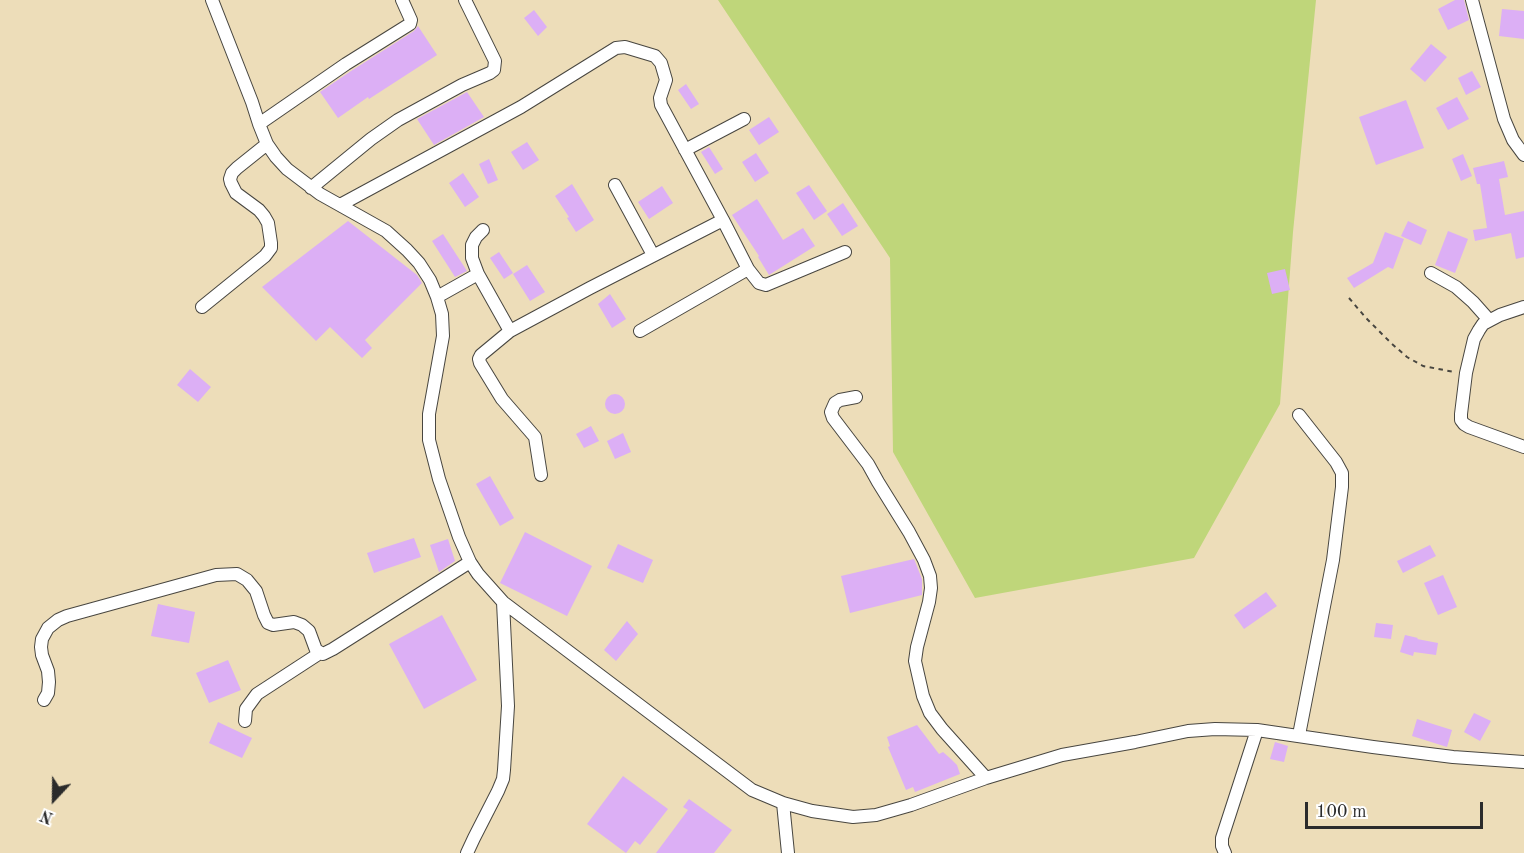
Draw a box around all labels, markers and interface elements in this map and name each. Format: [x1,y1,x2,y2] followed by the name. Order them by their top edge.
[24,769,84,829] north arrow
[1308,790,1486,828] scale bar
[1316,803,1367,821] text: 100 m
[39,806,56,825] text: N

